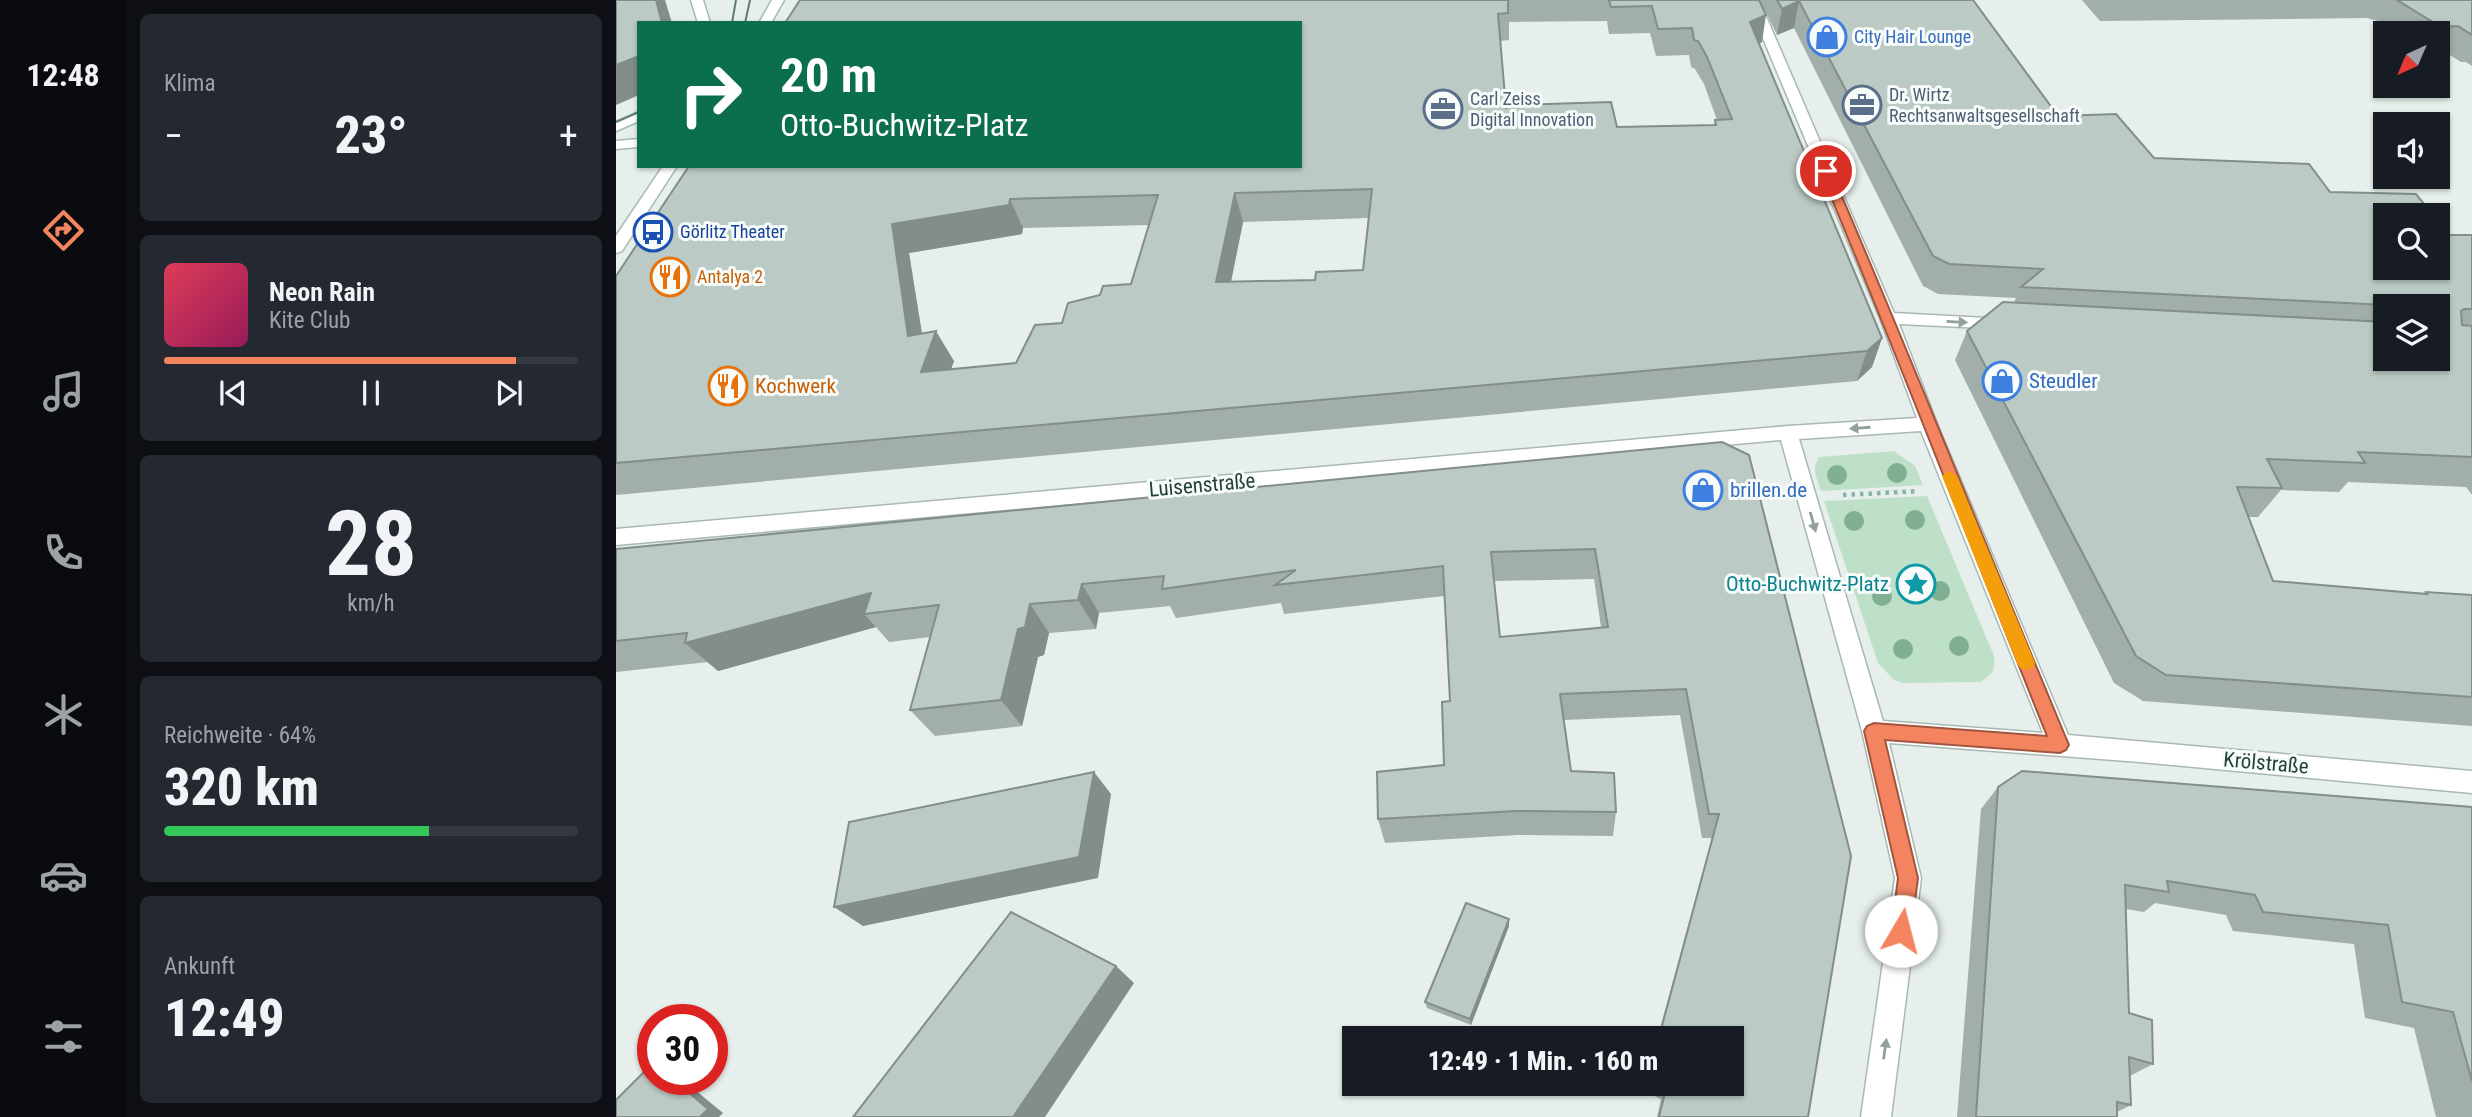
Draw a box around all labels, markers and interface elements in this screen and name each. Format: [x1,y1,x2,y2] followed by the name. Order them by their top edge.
[1806,16,1848,58] shop icon: City Hair Lounge
[2373,21,2450,98] north arrow
[2373,21,2450,371] map controls
[1854,26,1971,47] place label: City Hair Lounge
[780,47,877,104] text: 20 m
[665,49,756,140] icon: right
[26,56,100,94] text: 12:48
[164,70,215,97] text: Klima
[1841,84,1883,126] office icon: Dr. Wirtz Rechtsanwaltsgesellschaft
[1889,84,2080,126] place label: Dr. Wirtz Rechtsanwaltsgesellschaft
[1422,88,1464,130] office icon: Carl Zeiss Digital Innovation
[1470,88,1594,130] place label: Carl Zeiss Digital Innovation
[334,105,408,166] text: 23°
[780,106,1029,144] text: Otto-Buchwitz-Platz
[2373,112,2450,189] button: sound
[164,114,183,158] text: −
[559,114,578,158] text: +
[1796,141,1856,201] pin
[1807,152,1845,190] icon: arrive
[2373,203,2450,280] button: search
[39,206,88,255] icon: directions
[632,211,674,253] bus stop icon: Görlitz Theater
[680,221,785,242] place label: Görlitz Theater
[649,256,691,298] restaurant icon: Antalya 2
[697,266,763,287] place label: Antalya 2
[269,277,375,307] text: Neon Rain
[2373,294,2450,371] button: layers
[269,307,350,334] text: Kite Club
[1946,316,1968,327] one-way arrow
[1981,360,2023,402] shop icon: Steudler
[707,365,749,407] restaurant icon: Kochwerk
[39,367,88,416] icon: music
[2029,369,2098,393] place label: Steudler
[214,374,252,412] icon: previous
[352,374,390,412] icon: pause
[490,374,528,412] icon: next
[755,374,836,398] place label: Kochwerk
[1849,423,1871,434] one-way arrow
[1148,468,1256,502] street label: Luisenstraße
[1682,469,1724,511] shop icon: brillen.de
[1730,478,1807,502] place label: brillen.de
[325,491,417,597] text: 28
[1809,512,1819,533] one-way arrow
[39,528,88,577] icon: phone
[1895,563,1937,605] place icon: Otto-Buchwitz-Platz
[1726,572,1889,596] place label: Otto-Buchwitz-Platz
[347,590,395,617] text: km/h
[39,690,88,739] icon: climate
[164,722,316,749] text: Reichweite · 64%
[2222,747,2310,779] street label: Krölstraße
[164,757,319,818] text: 320 km
[39,851,88,900] icon: car
[1864,894,1938,968] position arrow
[164,953,235,980] text: Ankunft
[164,988,284,1049] text: 12:49
[637,1004,728,1095] speed limit sign: 30
[39,1012,88,1061] icon: filters
[1880,1038,1891,1060] one-way arrow
[1428,1046,1658,1076] text: 12:49 · 1 Min. · 160 m

